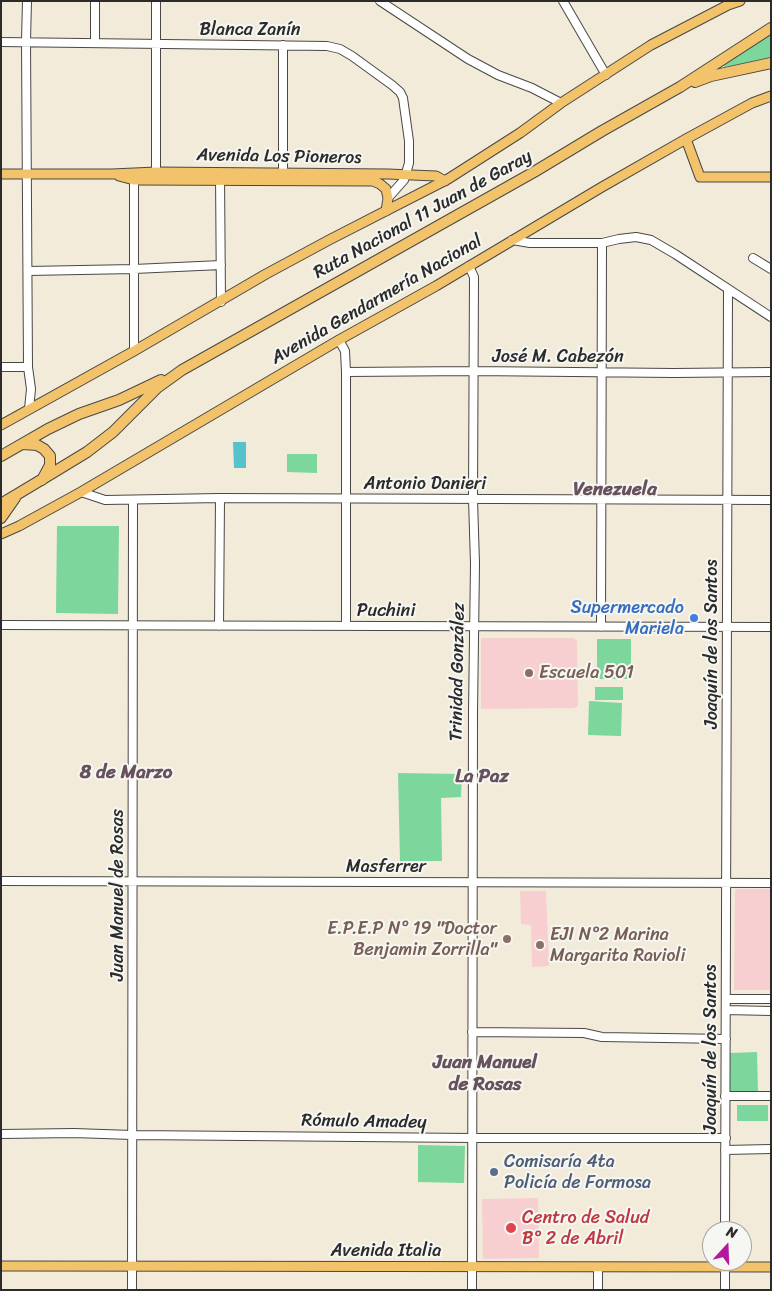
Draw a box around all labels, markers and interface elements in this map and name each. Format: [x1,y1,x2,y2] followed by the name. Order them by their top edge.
[199,19,301,41] street label: Blanca Zanín
[196,145,362,169] street label: Avenida Los Pioneros
[310,146,536,284] street label: Ruta Nacional 11 Juan de Garay
[268,231,486,369] street label: Avenida Gendarmería Nacional
[492,346,624,368] street label: José M. Cabezón
[364,473,486,495] street label: Antonio Danieri
[573,479,657,501] district label: Venezuela
[701,559,723,729] street label: Joaquín de los Santos
[570,597,684,640] place label: Supermercado Mariela
[357,600,415,622] street label: Puchini
[446,602,470,742] street label: Trinidad González
[688,612,700,624] marker: Supermercado Mariela
[539,662,634,684] place label: Escuela 501
[523,667,535,679] marker: Escuela 501
[80,762,172,784] district label: 8 de Marzo
[455,766,509,788] district label: La Paz
[107,809,129,981] street label: Juan Manuel de Rosas
[346,856,426,878] street label: Masferrer
[327,918,497,961] place label: E.P.E.P N° 19 "Doctor Benjamin Zorrilla"
[550,924,685,966] place label: EJI N°2 Marina Margarita Ravioli
[501,933,513,945] marker: E.P.E.P N° 19 "Doctor Benjamin Zorrilla"
[534,939,546,951] marker: EJI N°2 Marina Margarita Ravioli
[700,964,722,1134] street label: Joaquín de los Santos
[433,1052,537,1096] district label: Juan Manuel de Rosas
[301,1110,427,1134] street label: Rómulo Amadey
[504,1151,651,1194] place label: Comisaría 4ta Policía de Formosa
[488,1166,500,1178] marker: Comisaría 4ta Policía de Formosa
[522,1207,649,1250] place label: Centro de Salud B° 2 de Abril
[723,1219,741,1246] text: N
[504,1221,518,1235] marker: Centro de Salud B° 2 de Abril
[702,1221,752,1271] north arrow
[331,1240,441,1262] street label: Avenida Italia

